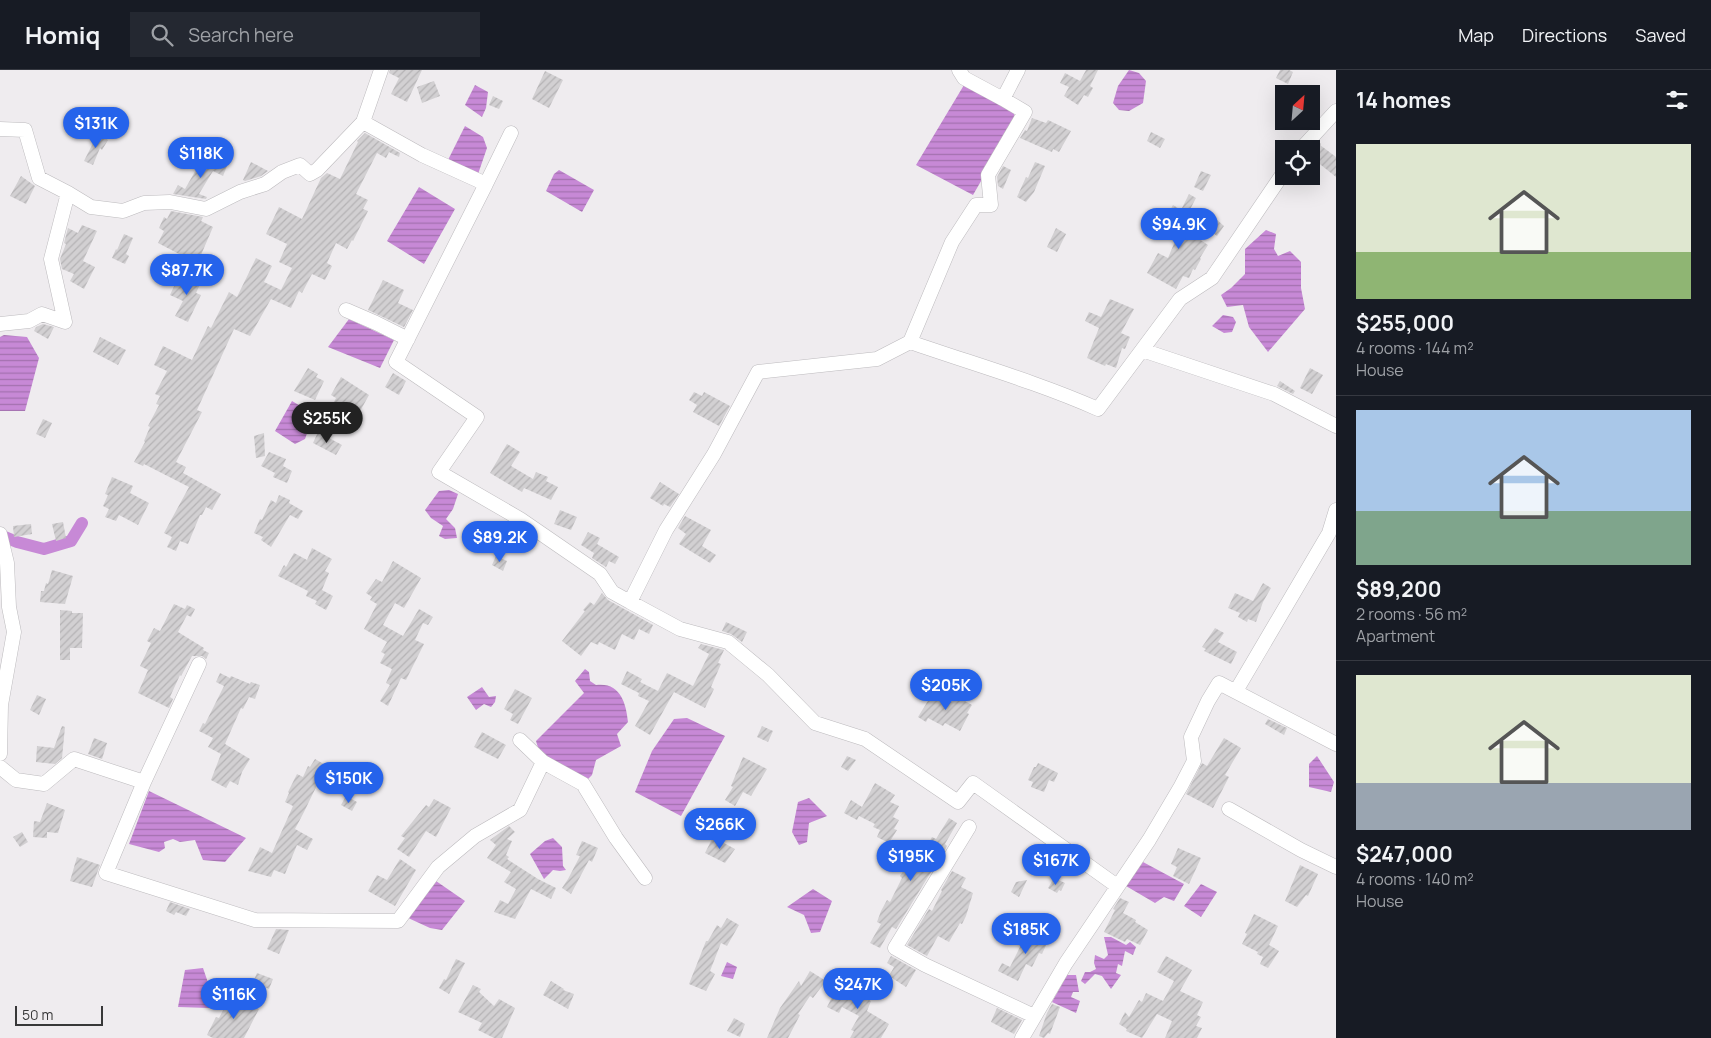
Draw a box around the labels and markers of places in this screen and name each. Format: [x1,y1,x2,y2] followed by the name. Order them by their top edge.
[61,106,131,149] pin: $131K
[166,136,236,179] pin: $118K
[1138,208,1220,250] pin: $94.9K
[146,254,228,296] pin: $87.7K
[292,402,362,444] pin: $255K
[459,520,541,563] pin: $89.2K
[911,668,981,711] pin: $205K
[314,762,384,804] pin: $150K
[685,808,755,850] pin: $266K
[876,840,946,882] pin: $195K
[1021,844,1091,886] pin: $167K
[991,912,1061,955] pin: $185K
[823,968,893,1010] pin: $247K
[199,978,269,1020] pin: $116K

